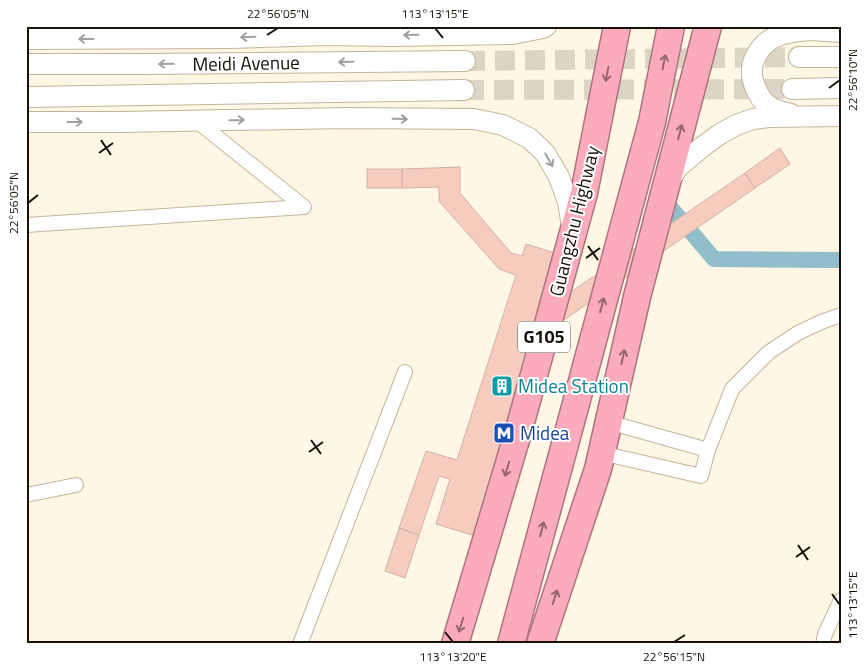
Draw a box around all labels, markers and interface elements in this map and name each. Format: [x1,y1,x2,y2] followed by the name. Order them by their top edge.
[247,4,309,23] text: 22°56'05"N
[401,4,469,23] text: 113°13'15"E
[403,31,419,40] one-way arrow
[241,32,257,42] one-way arrow
[78,34,94,44] one-way arrow
[192,47,300,78] street label: Meidi Avenue
[843,49,862,111] text: 22°56'10"N
[660,55,669,71] one-way arrow
[338,57,354,67] one-way arrow
[158,59,174,69] one-way arrow
[602,66,612,82] one-way arrow
[392,114,408,124] one-way arrow
[229,115,245,125] one-way arrow
[66,117,83,127] one-way arrow
[676,124,685,140] one-way arrow
[541,143,606,299] street label: Guangzhu Highway
[544,153,554,167] one-way arrow
[4,172,23,234] text: 22°56'05"N
[598,297,608,313] one-way arrow
[518,322,570,352] road number: G105
[619,350,628,366] one-way arrow
[518,371,629,400] place label: Midea Station
[490,374,514,398] building icon: Midea Station
[520,418,570,447] place label: Midea
[492,421,516,445] metro station icon: Midea
[502,460,512,476] one-way arrow
[538,522,547,538] one-way arrow
[843,571,862,639] text: 113°13'15"E
[551,590,560,606] one-way arrow
[455,616,465,632] one-way arrow
[419,647,487,666] text: 113°13'20"E
[643,647,705,666] text: 22°56'15"N

